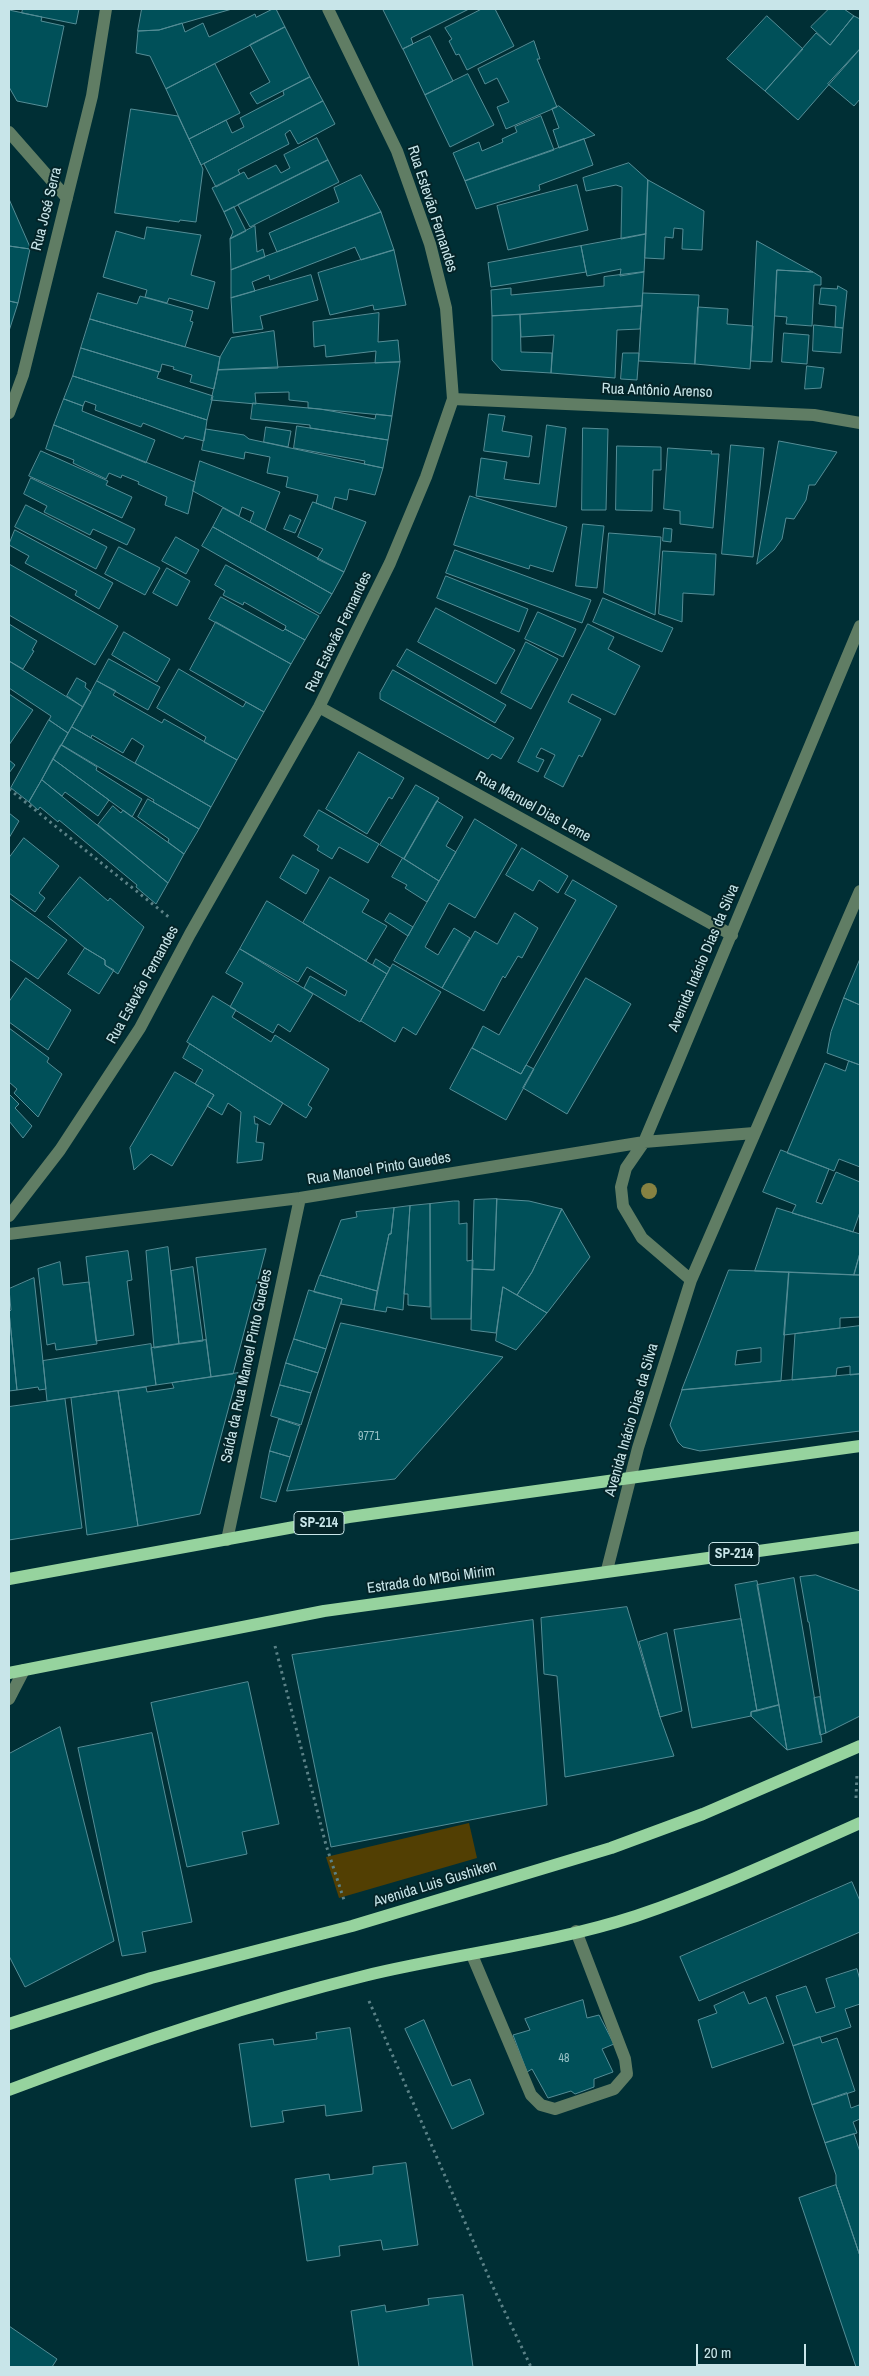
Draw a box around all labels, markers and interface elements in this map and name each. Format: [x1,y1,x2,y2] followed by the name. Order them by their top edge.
[403,143,461,275] street label: Rua Estevão Fernandes
[28,165,66,253] street label: Rua José Serra
[601,380,713,402] street label: Rua Antônio Arenso
[302,569,376,695] street label: Rua Estevão Fernandes
[472,768,594,846] street label: Rua Manuel Dias Leme
[665,882,743,1034] street label: Avenida Inácio Dias da Silva
[103,923,183,1047] street label: Rua Estevão Fernandes
[306,1149,452,1189] street label: Rua Manoel Pinto Guedes
[218,1267,276,1465] street label: Saída da Rua Manoel Pinto Guedes
[602,1341,662,1499] street label: Avenida Inácio Dias da Silva
[358,1430,380,1444] house number: 9771
[294,1512,344,1535] road number: SP-214
[709,1542,759,1566] road number: SP-214
[366,1562,496,1598] street label: Estrada do M'Boi Mirim
[371,1857,499,1911] street label: Avenida Luis Gushiken
[559,2052,569,2066] house number: 48
[699,2334,809,2366] scale bar
[704,2342,731,2363] text: 20 m

